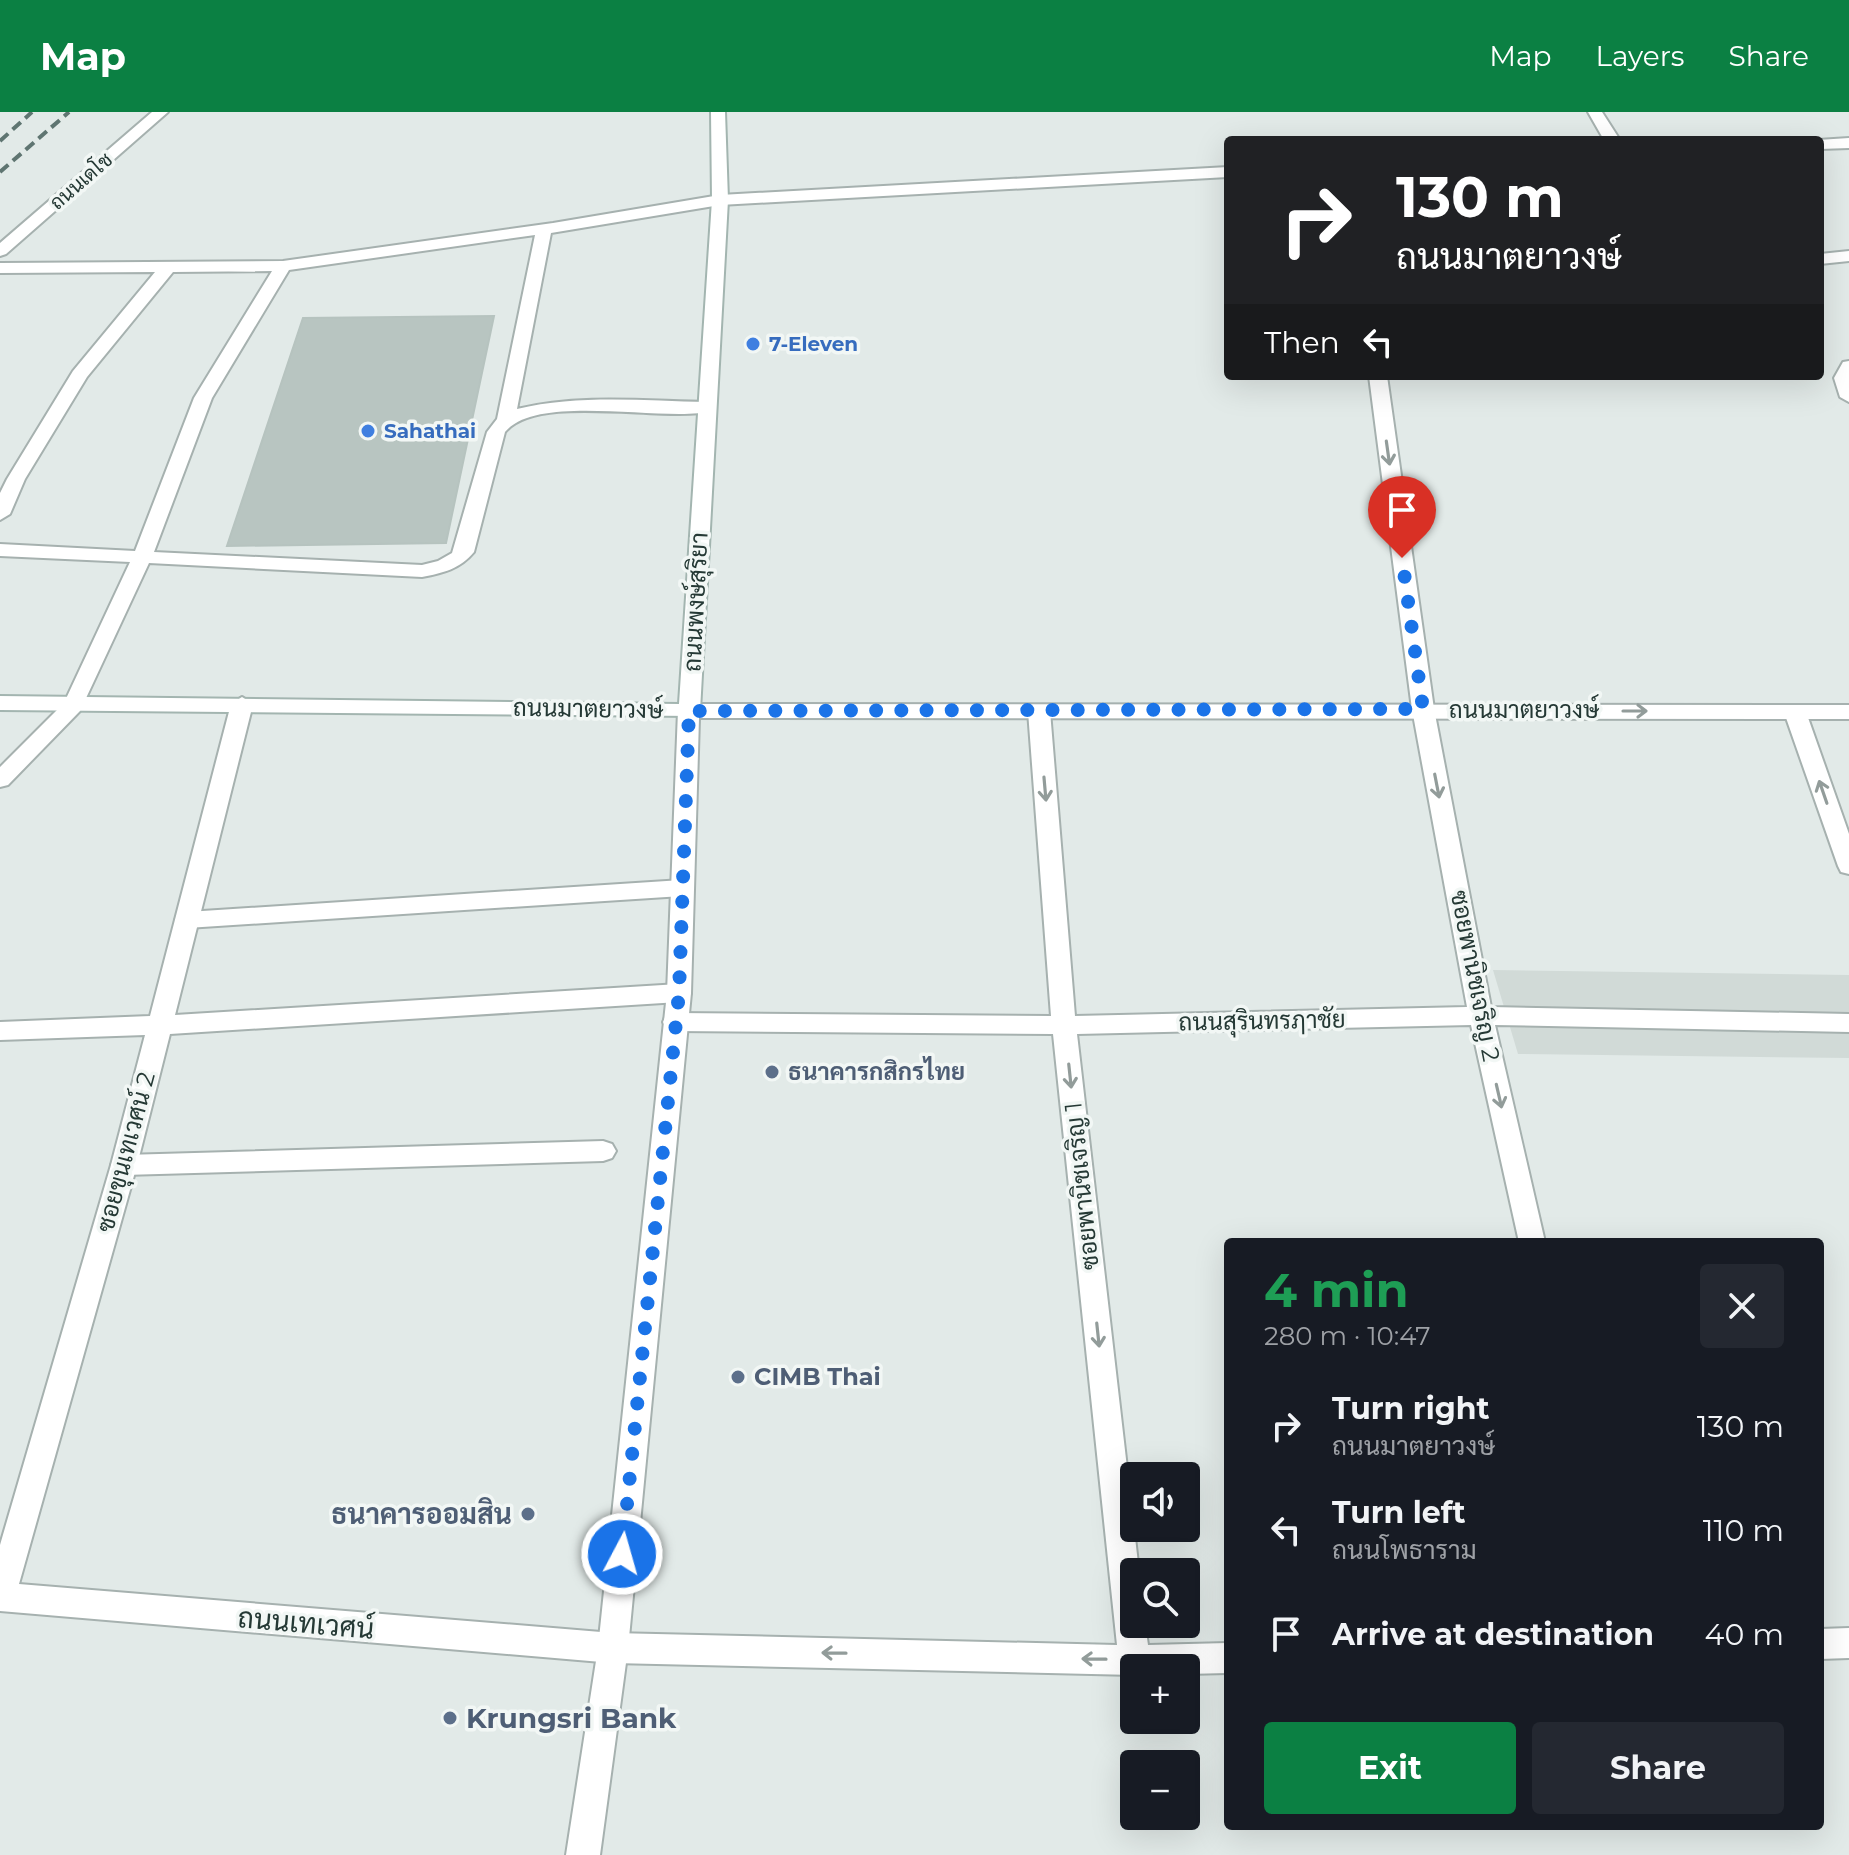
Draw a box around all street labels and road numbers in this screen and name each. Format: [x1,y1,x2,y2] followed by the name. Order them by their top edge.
[44,147,117,215] street label: ถนนเดโช
[676,531,716,673] street label: ถนนพงษ์สุริยา
[513,692,664,724] street label: ถนนมาตยาวงษ์
[1449,694,1600,724] street label: ถนนมาตยาวงษ์
[1445,888,1506,1064] street label: ซอยพานิชเจริญ 2
[1178,1005,1346,1038] street label: ถนนสุรินทรฦาชัย
[89,1068,163,1236] street label: ซอยขุนเทเวศน์ 2
[1058,1101,1105,1271] street label: ซอยพานิชเจริญ 1
[236,1598,376,1646] street label: ถนนเทเวศน์

